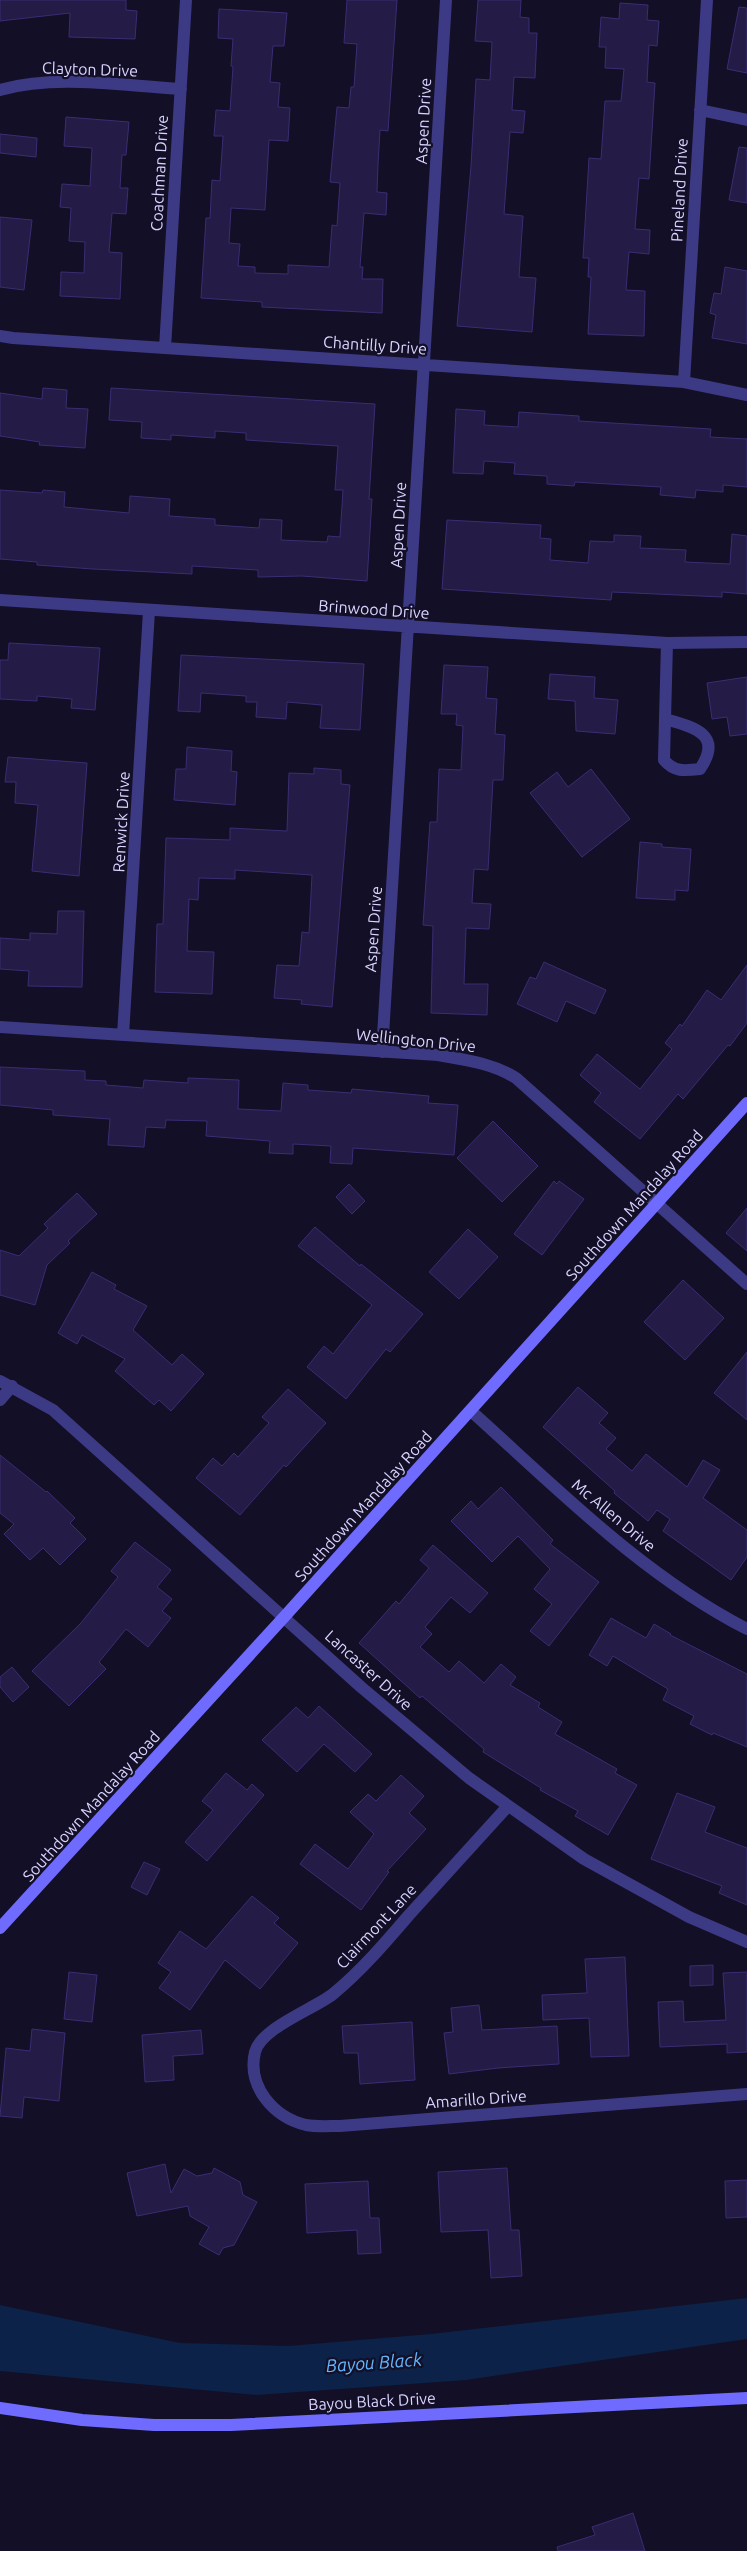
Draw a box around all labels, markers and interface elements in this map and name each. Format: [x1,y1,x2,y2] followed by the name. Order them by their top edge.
[42,58,138,80] street label: Clayton Drive
[412,77,434,165] street label: Aspen Drive
[147,114,171,232] street label: Coachman Drive
[667,138,691,242] street label: Pineland Drive
[322,332,428,358] street label: Chantilly Drive
[387,481,409,569] street label: Aspen Drive
[318,596,430,622] street label: Brinwood Drive
[109,771,133,873] street label: Renwick Drive
[361,885,385,973] street label: Aspen Drive
[355,1025,477,1055] street label: Wellington Drive
[562,1126,706,1284] street label: Southdown Mandalay Road
[291,1427,435,1585] street label: Southdown Mandalay Road
[569,1475,659,1555] street label: Mc Allen Drive
[322,1626,416,1714] street label: Lancaster Drive
[19,1727,163,1885] street label: Southdown Mandalay Road
[332,1880,420,1972] street label: Clairmont Lane
[425,2086,527,2112] street label: Amarillo Drive
[325,2349,423,2375] water label: Bayou Black
[308,2389,436,2413] street label: Bayou Black Drive

